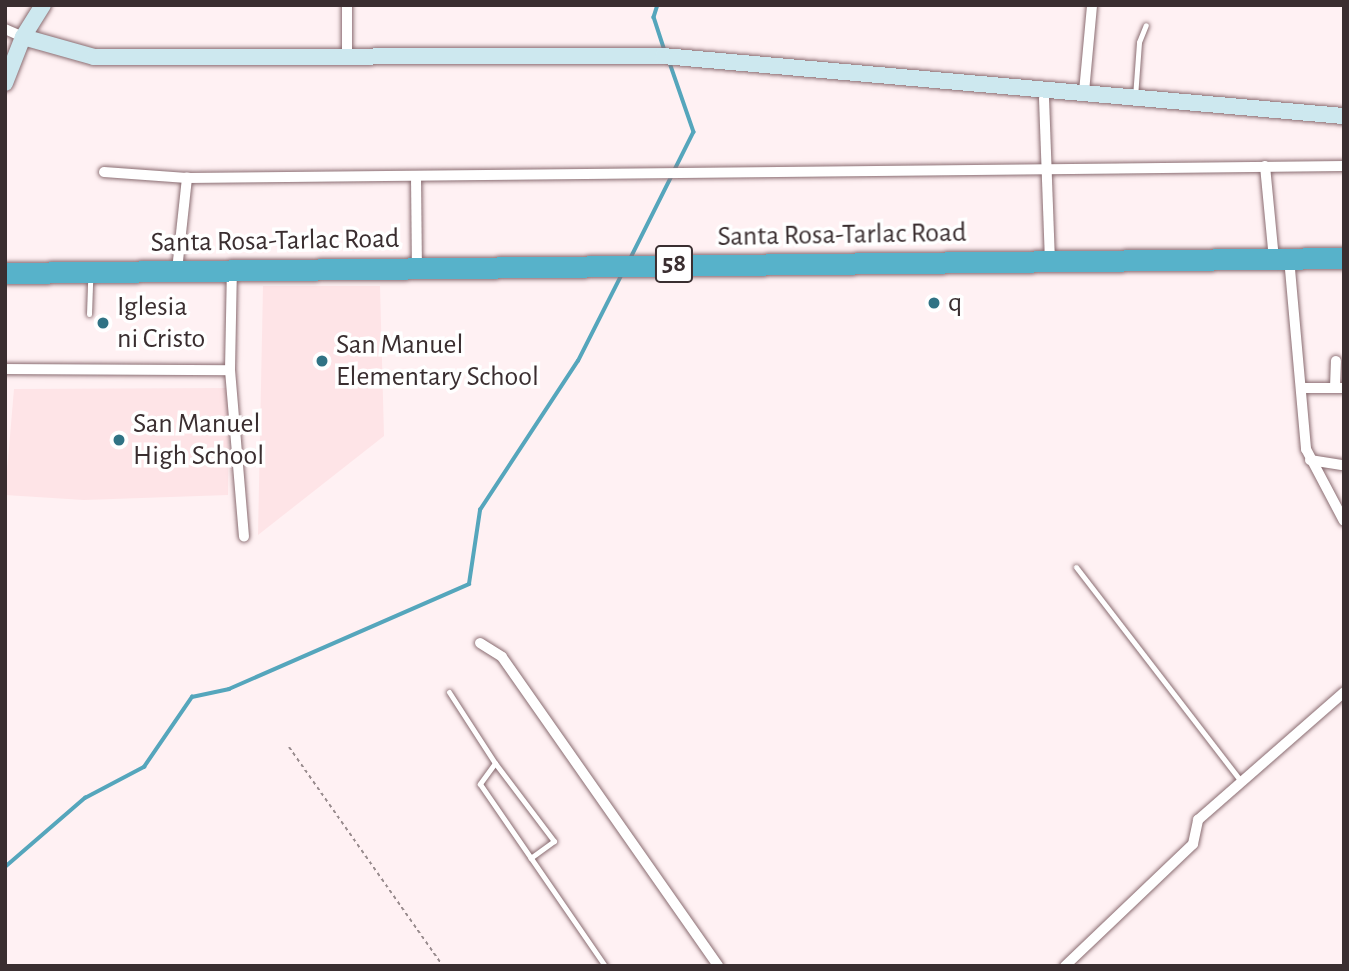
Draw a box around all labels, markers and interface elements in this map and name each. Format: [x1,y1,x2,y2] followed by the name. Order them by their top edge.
[717,216,967,254] street label: Santa Rosa-Tarlac Road
[150,222,400,260] street label: Santa Rosa-Tarlac Road
[655,242,693,286] road number: 58
[948,286,962,320] place label: q
[117,290,205,356] place label: Iglesia ni Cristo
[926,295,942,311] marker: q
[95,315,111,331] marker: Iglesia ni Cristo
[336,328,539,394] place label: San Manuel Elementary School
[314,353,330,369] marker: San Manuel Elementary School
[133,407,264,473] place label: San Manuel High School
[111,432,127,448] marker: San Manuel High School

